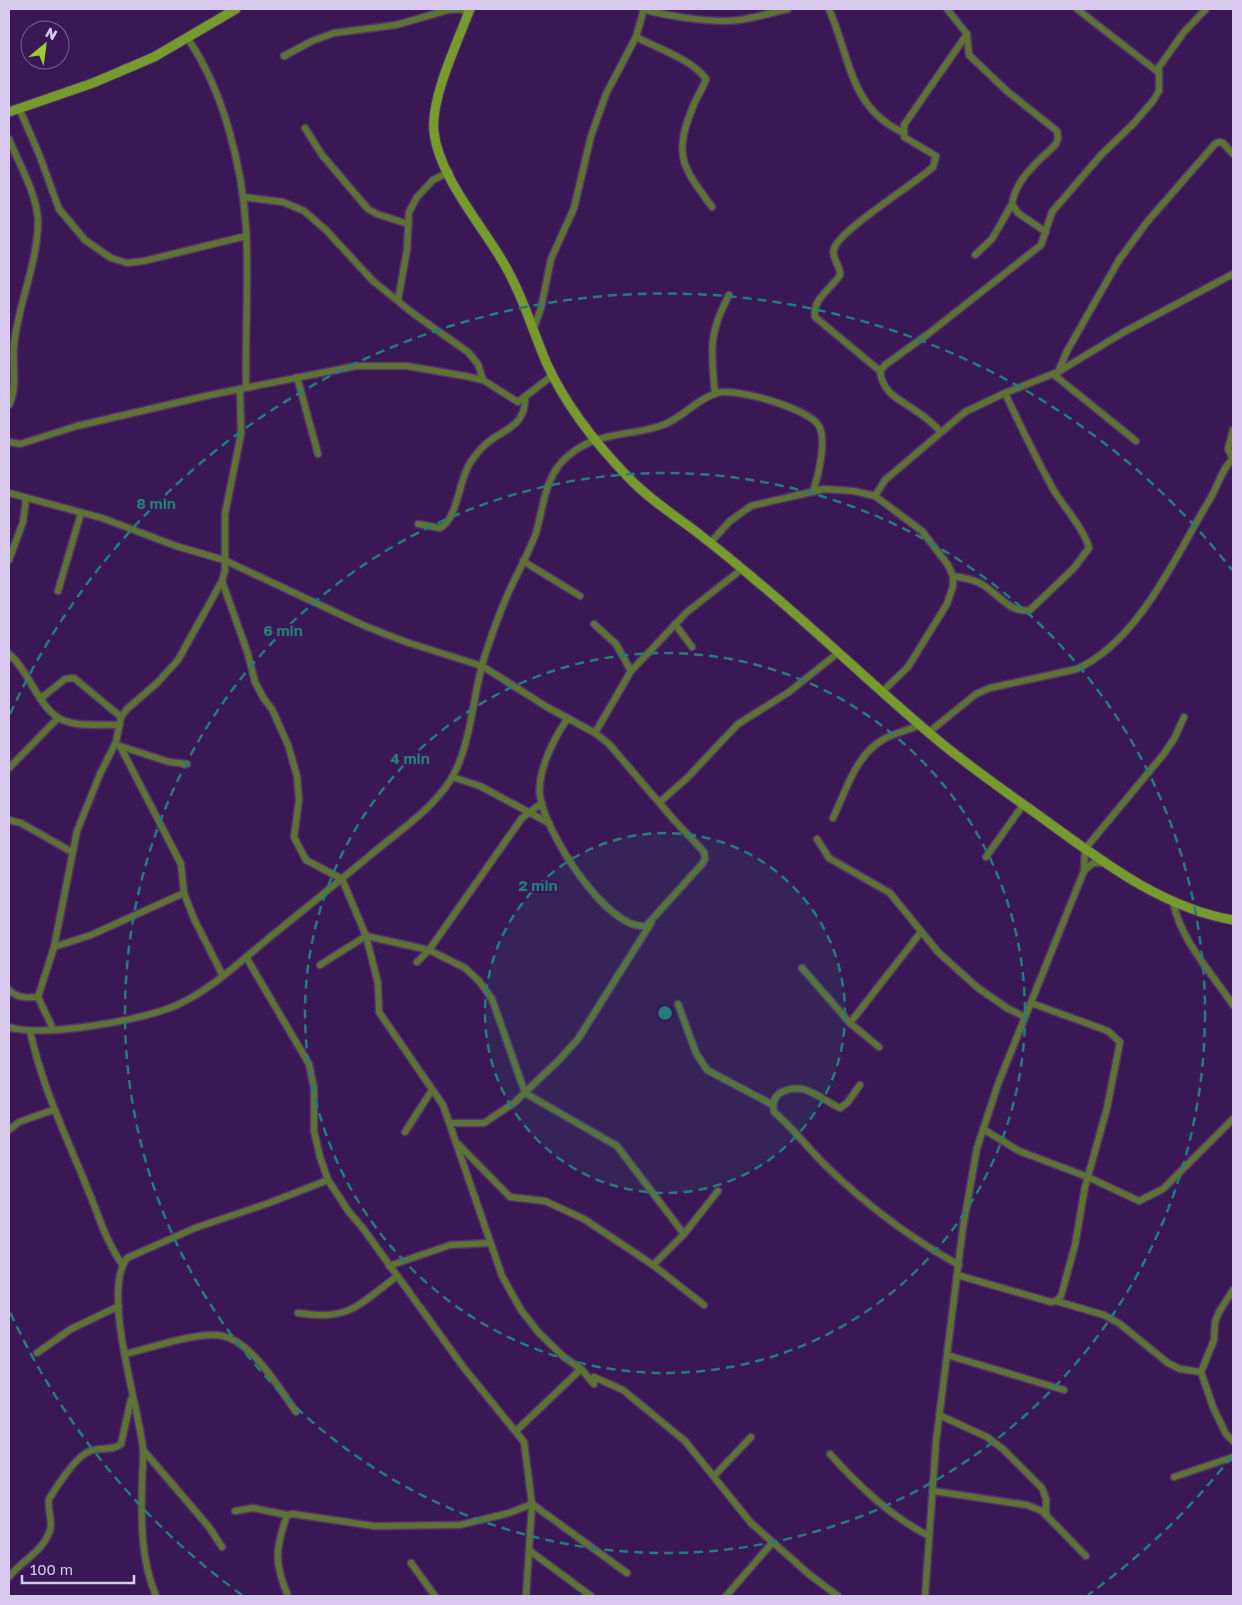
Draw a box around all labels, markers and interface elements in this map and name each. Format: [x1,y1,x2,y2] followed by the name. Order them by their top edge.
[20,20,70,70] north arrow
[43,23,60,43] text: N
[136,494,176,512] text: 8 min
[263,621,303,639] text: 6 min
[390,749,430,767] text: 4 min
[518,876,558,894] text: 2 min
[656,1004,674,1022] centre of rings
[22,1552,135,1584] scale bar
[30,1560,73,1578] text: 100 m

